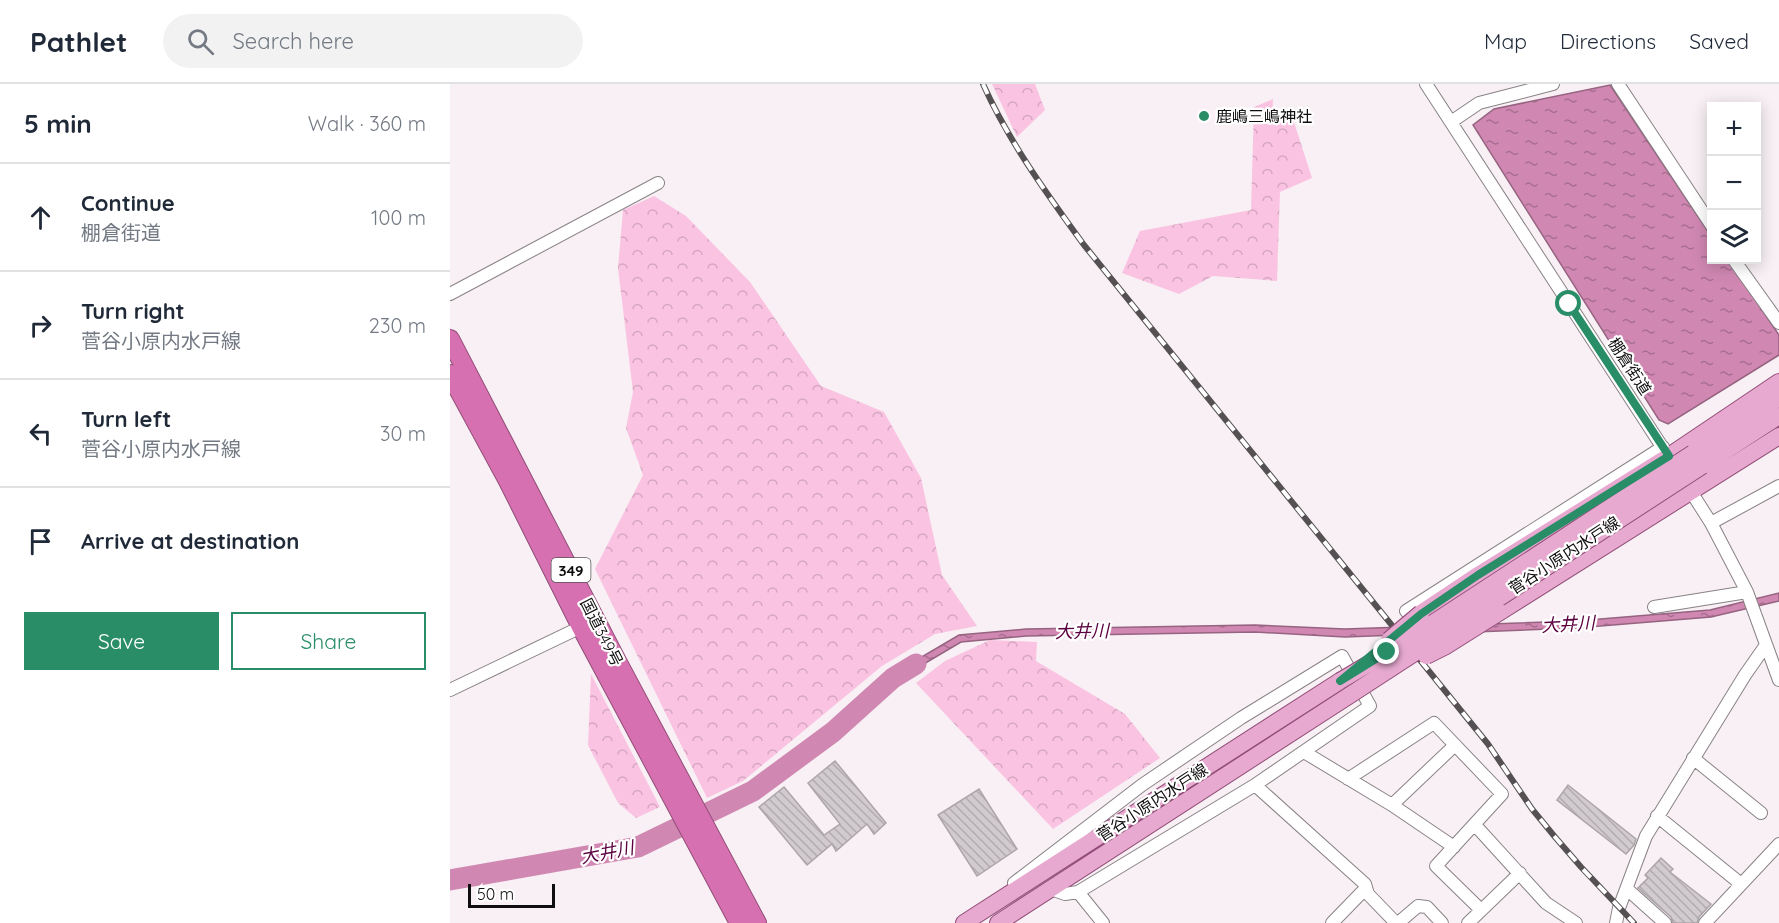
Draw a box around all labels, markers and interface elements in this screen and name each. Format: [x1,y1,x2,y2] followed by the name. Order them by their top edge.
[163,14,583,68] search box
[30,24,127,59] text: Pathlet
[184,25,217,58] icon: search
[232,27,354,55] text: Search here
[1484,28,1527,54] text: Map
[1560,28,1656,54] text: Directions
[1689,28,1749,54] text: Saved
[1707,102,1761,264] map controls
[1707,102,1761,156] button: +
[1216,106,1312,126] place label: 鹿嶋三嶋神社
[24,107,92,140] text: 5 min
[1197,109,1211,123] marker: 鹿嶋三嶋神社
[308,111,426,136] text: Walk · 360 m
[1707,156,1761,210] button: −
[81,189,175,217] text: Continue
[24,201,57,234] icon: ahead
[371,205,426,230] text: 100 m
[1707,210,1761,264] button: layers
[81,220,161,245] text: 棚倉街道
[1555,290,1581,316] route start
[81,297,185,325] text: Turn right
[24,309,57,342] icon: right
[369,313,426,338] text: 230 m
[81,328,241,353] text: 菅谷小原内水戸線
[1604,334,1656,398] street label: 棚倉街道
[81,405,171,433] text: Turn left
[24,417,57,450] icon: left
[380,421,426,446] text: 30 m
[81,436,241,461] text: 菅谷小原内水戸線
[1505,512,1623,598] street label: 菅谷小原内水戸線
[24,525,57,558] icon: arrive
[81,527,299,555] text: Arrive at destination
[552,558,590,582] road number: 349
[576,595,628,669] street label: 国道349号
[1540,611,1598,637] water label: 大井川
[24,612,219,670] button: Save
[231,612,426,670] button: Share
[1055,619,1111,643] water label: 大井川
[1373,638,1399,664] route end
[1093,759,1211,845] street label: 菅谷小原内水戸線
[578,835,638,868] water label: 大井川
[468,881,555,908] scale bar
[477,884,514,904] text: 50 m

